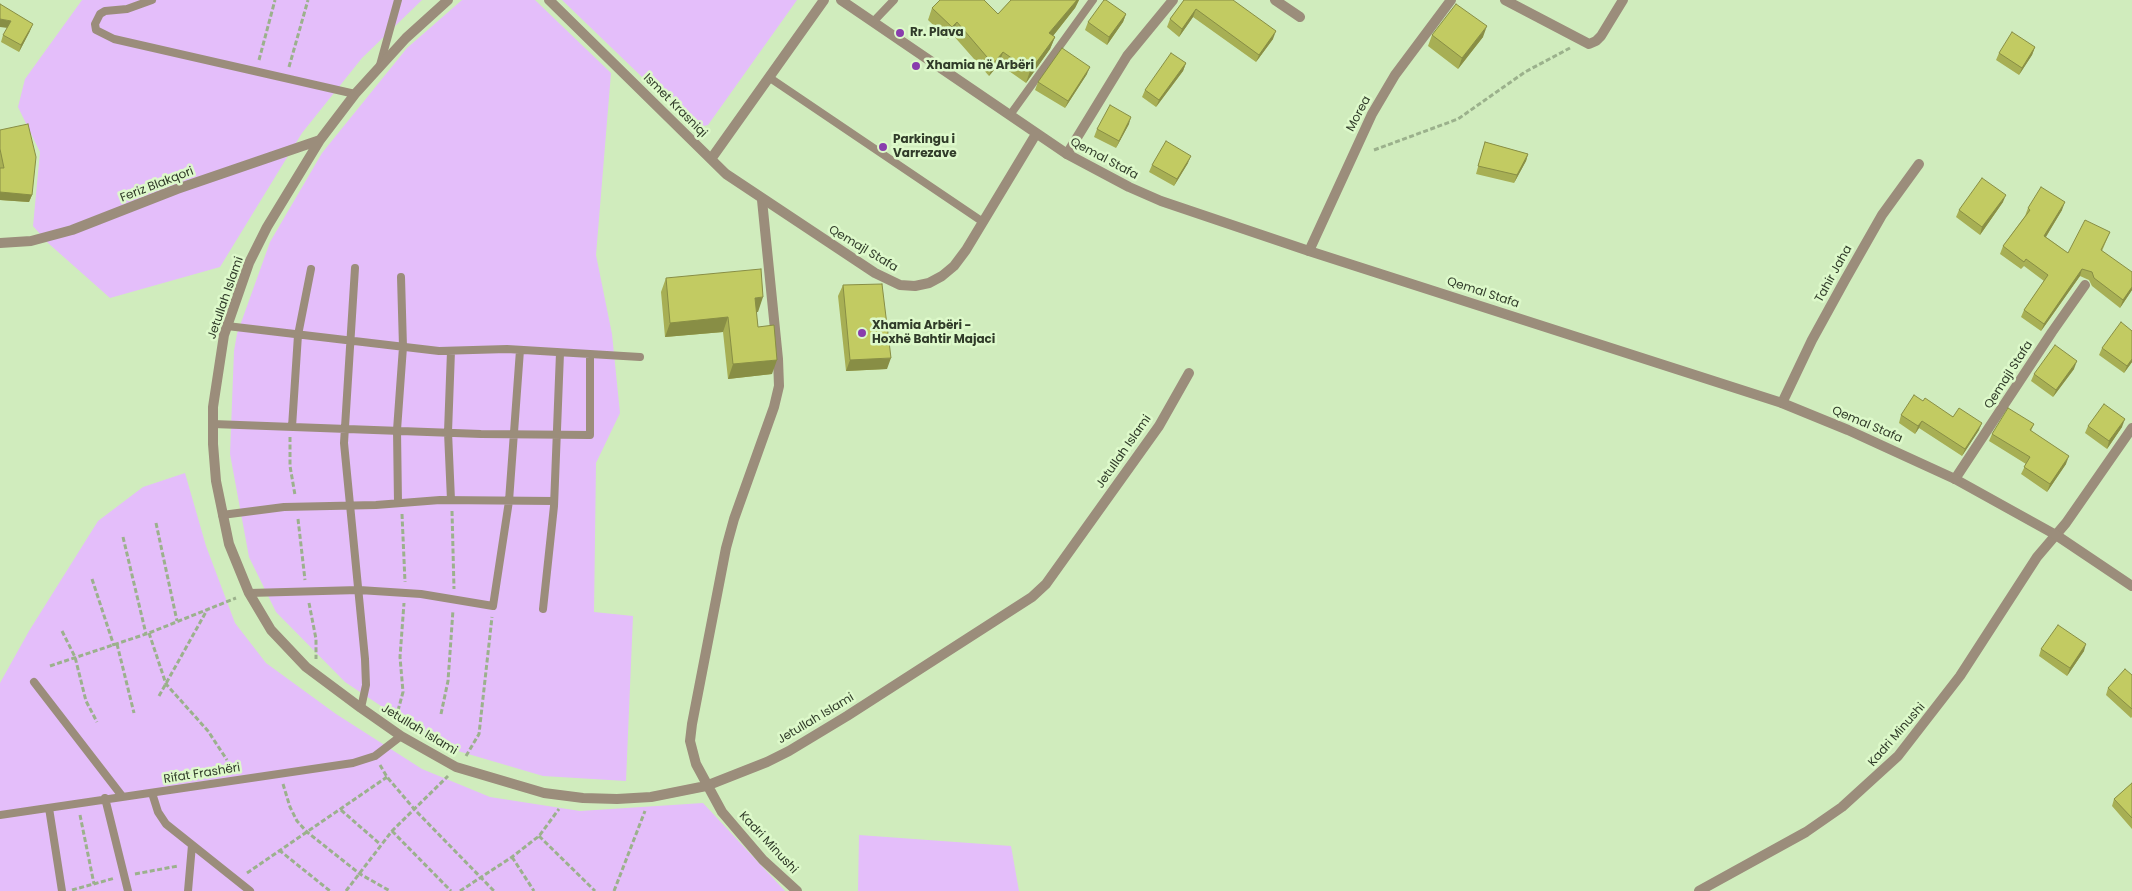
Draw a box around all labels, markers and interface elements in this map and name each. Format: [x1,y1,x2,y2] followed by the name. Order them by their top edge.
[910,26,964,40] place label: Rr. Plava
[894,27,906,39] marker: Rr. Plava
[926,59,1034,73] place label: Xhamia në Arbëri
[910,60,922,72] marker: Xhamia në Arbëri
[640,71,710,141] street label: Ismet Krasniqi
[1344,94,1374,134] street label: Morea
[893,133,957,161] place label: Parkingu i Varrezave
[1067,135,1141,183] street label: Qemal Stafa
[877,141,889,153] marker: Parkingu i Varrezave
[118,164,196,206] street label: Feriz Blakqori
[826,223,900,275] street label: Qemajl Stafa
[1812,243,1856,305] street label: Tahir Jaha
[205,255,247,341] street label: Jetullah Islami
[1445,275,1521,311] street label: Qemal Stafa
[872,319,995,347] place label: Xhamia Arbëri - Hoxhë Bahtir Majaci
[856,327,868,339] marker: Xhamia Arbëri - Hoxhë Bahtir Majaci
[1982,338,2036,412] street label: Qemajl Stafa
[1830,404,1904,446] street label: Qemal Stafa
[1093,413,1155,491] street label: Jetullah Islami
[775,691,857,747] street label: Jetullah Islami
[1865,700,1929,770] street label: Kadri Minushi
[378,702,460,758] street label: Jetullah Islami
[163,761,241,787] street label: Rifat Frashëri
[736,809,800,877] street label: Kadri Minushi

